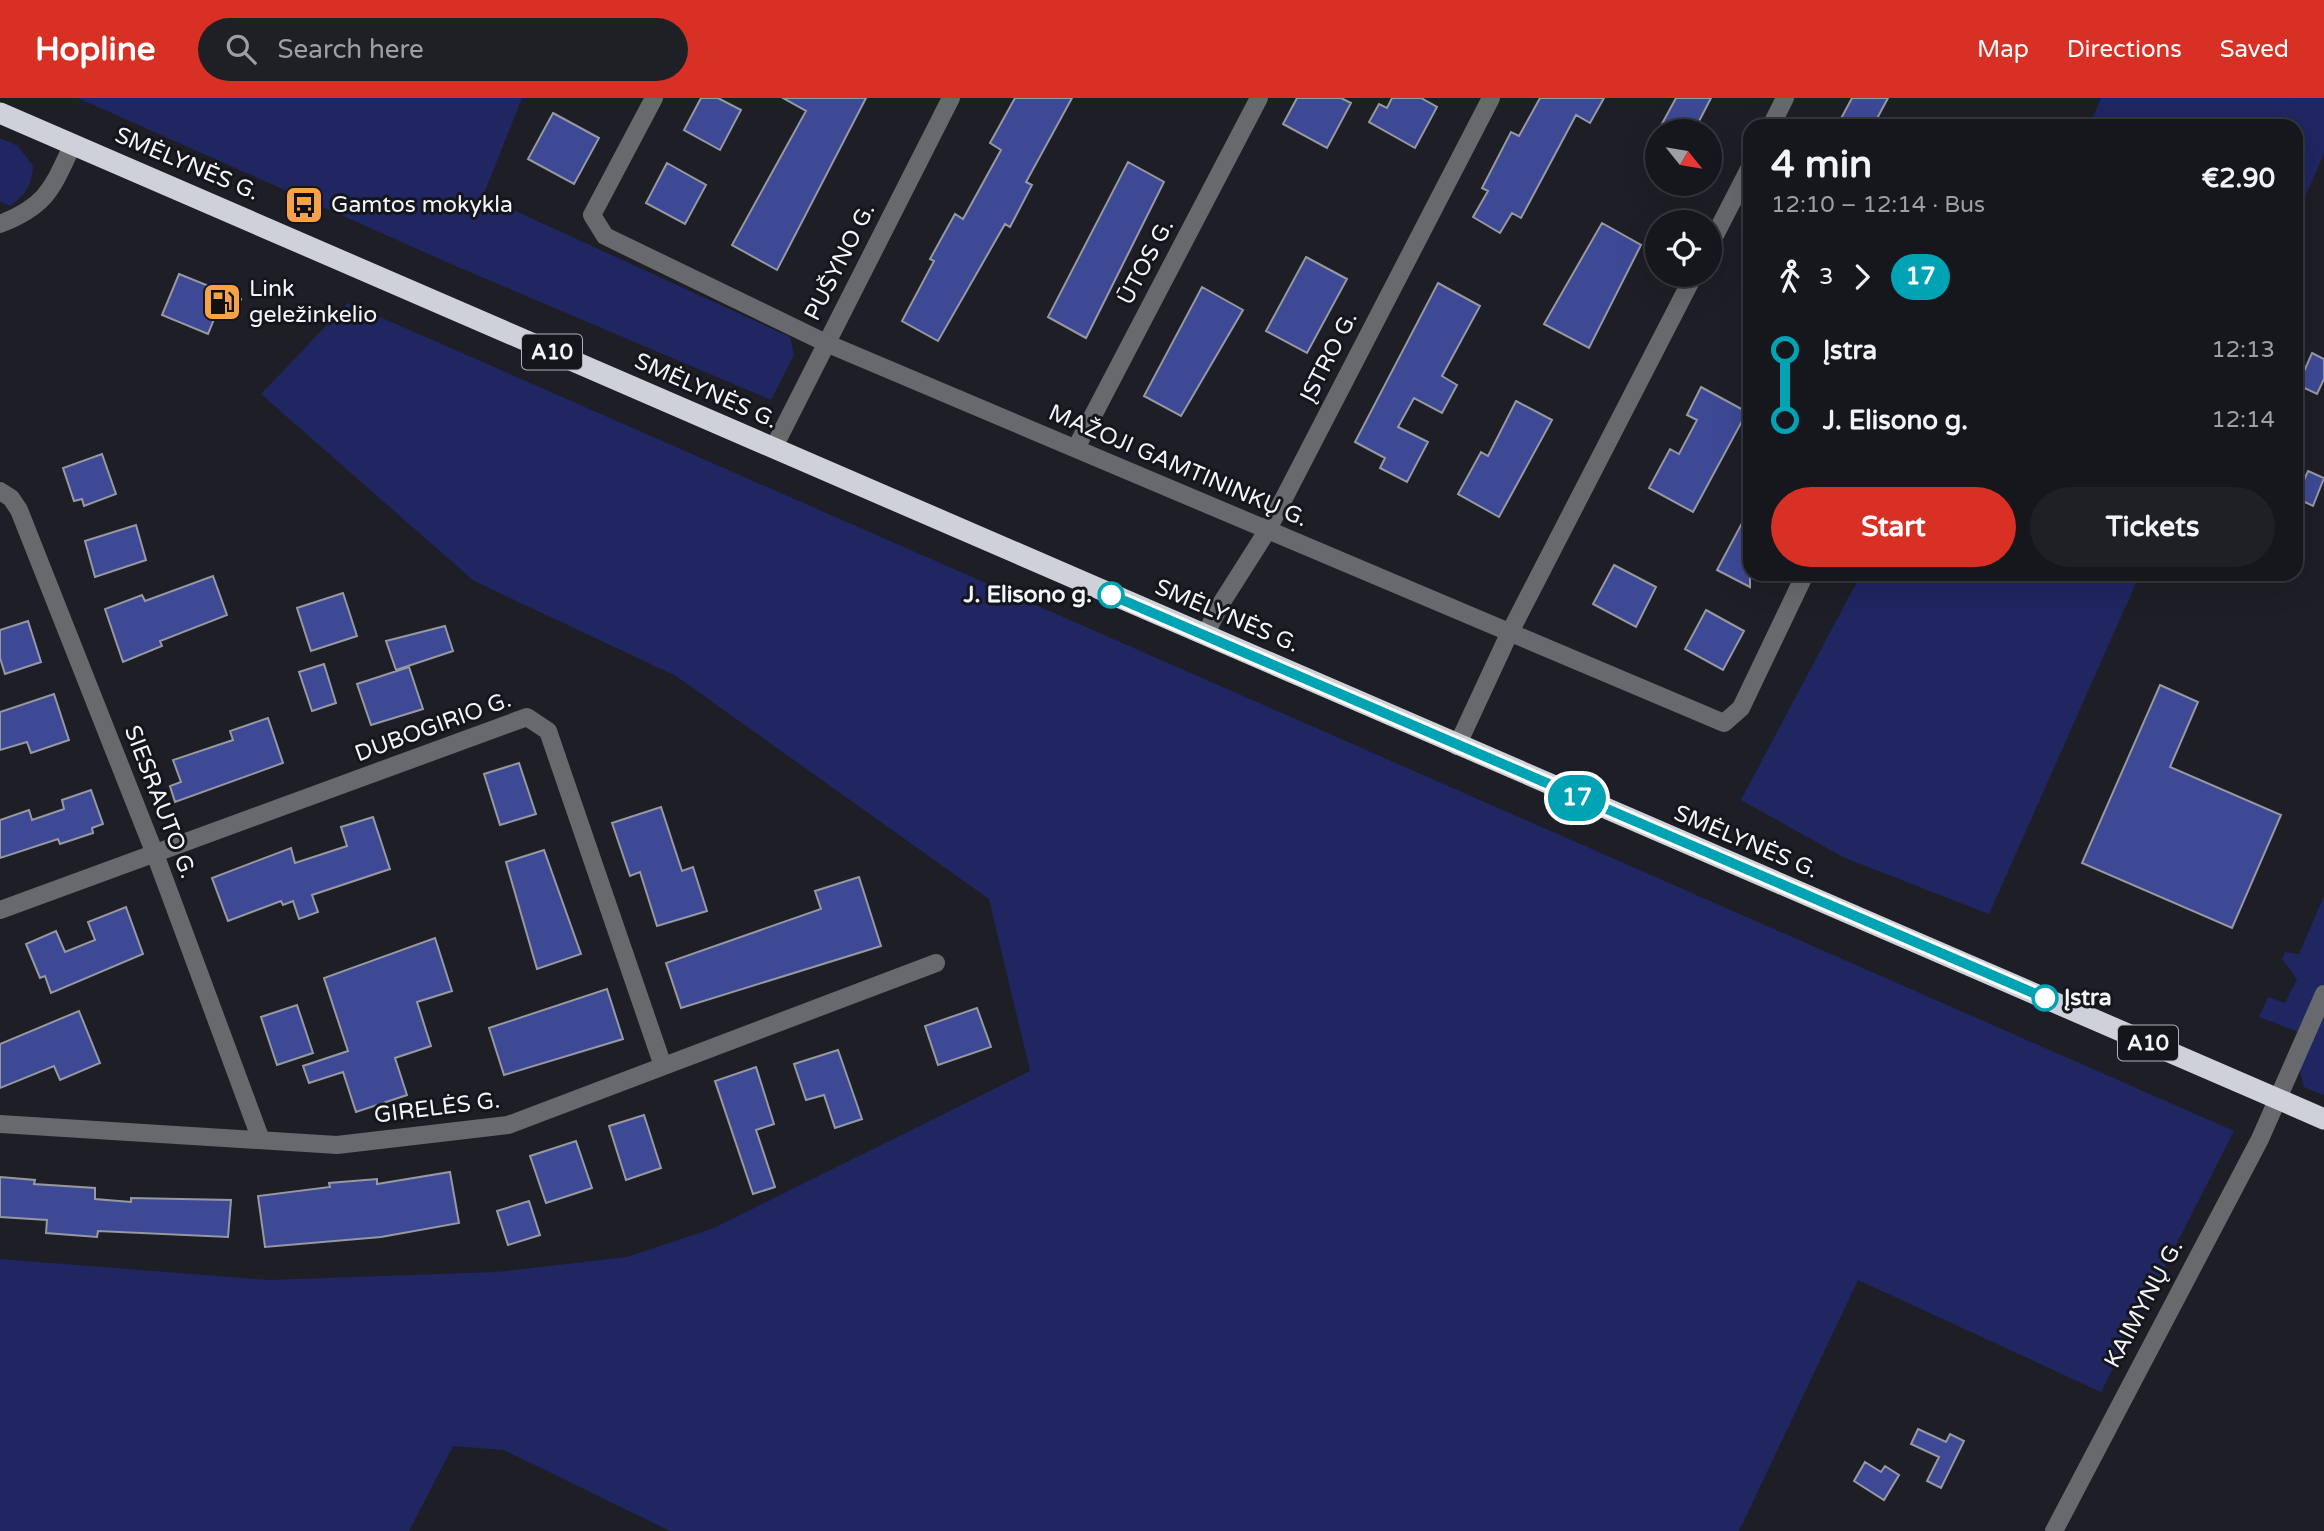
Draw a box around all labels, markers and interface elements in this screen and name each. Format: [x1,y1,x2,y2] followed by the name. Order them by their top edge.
[198,18,688,81] search box
[35,30,156,69] text: Hopline
[222,30,260,68] icon: search
[278,34,424,65] text: Search here
[1977,35,2029,64] text: Map
[2067,35,2182,64] text: Directions
[2220,35,2289,64] text: Saved
[1645,119,1722,196] north arrow
[1645,119,1722,287] map controls
[111,121,263,207] street label: SMĖLYNĖS G.
[1771,142,1872,188] text: 4 min
[2202,163,2275,194] text: €2.90
[283,184,325,226] bus stop icon: Gamtos mokykla
[331,191,513,219] place label: Gamtos mokykla
[1771,191,1985,219] text: 12:10 – 12:14 · Bus
[798,199,882,325] street label: PUŠYNO G.
[1645,210,1722,287] button: locate
[1112,214,1180,310] street label: ŪTOS G.
[1771,258,1809,296] icon: walk
[1843,258,1881,296] icon: forward
[1905,262,1936,291] text: 17
[1819,263,1833,291] text: 3
[249,275,377,329] place label: Link geležinkelio
[201,281,243,323] fuel station icon: Link geležinkelio
[1294,307,1364,407] street label: ĮSTRO G.
[522,334,582,370] road number: A10
[1823,335,1877,366] text: Įstra
[2211,336,2275,364] text: 12:13
[630,347,782,435] street label: SMĖLYNĖS G.
[1044,399,1312,533] street label: MAŽOJI GAMTININKŲ G.
[1823,405,1968,436] text: J. Elisono g.
[2211,406,2275,434] text: 12:14
[1771,487,2016,567] button: Start
[2030,487,2275,567] button: Tickets
[1151,573,1303,659] street label: SMĖLYNĖS G.
[963,581,1092,609] place label: J. Elisono g.
[1098,582,1124,608] marker: J. Elisono g.
[351,686,515,768] street label: DUBOGIRIO G.
[118,722,202,882] street label: SIESRAUTO G.
[1546,775,1608,821] line badge: 17
[1562,783,1592,812] text: 17
[1670,799,1822,885] street label: SMĖLYNĖS G.
[2064,984,2112,1012] place label: Įstra
[2032,985,2058,1011] marker: Įstra
[2118,1026,2178,1060] road number: A10
[373,1086,501,1130] street label: GIRELĖS G.
[2099,1235,2189,1373] street label: KAIMYNŲ G.

